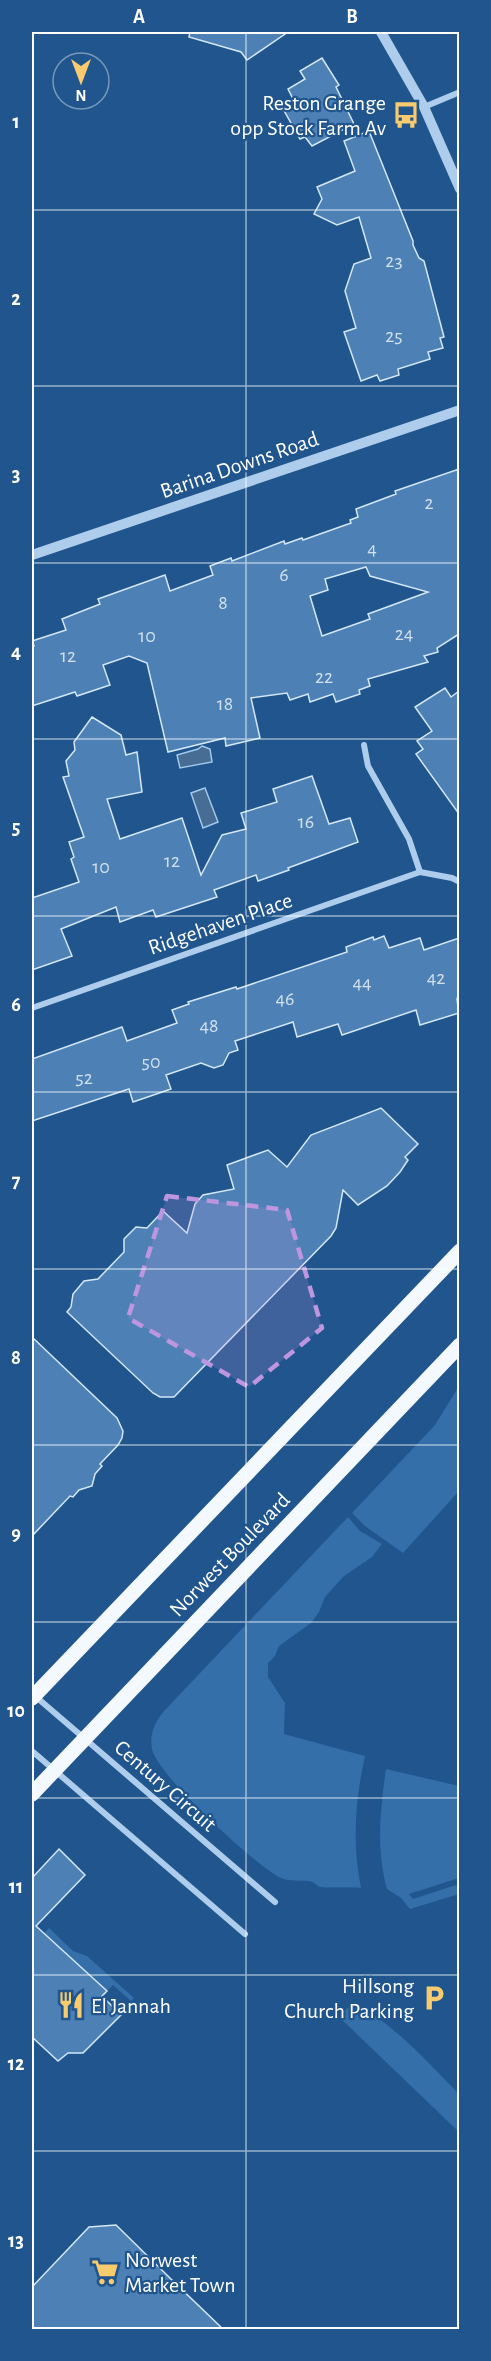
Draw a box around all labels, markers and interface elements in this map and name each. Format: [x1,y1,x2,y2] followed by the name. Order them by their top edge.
[133,7,145,27] text: A
[346,7,358,27] text: B
[51,51,111,111] north arrow
[75,87,87,103] text: N
[230,92,387,139] place label: Reston Grange opp Stock Farm Av
[391,100,421,130] bus stop icon: Reston Grange opp Stock Farm Av
[12,112,20,132] text: 1
[385,251,403,271] house number: 23
[11,289,21,309] text: 2
[385,326,403,346] house number: 25
[157,428,321,502] street label: Barina Downs Road
[12,465,20,485] text: 3
[424,493,434,513] house number: 2
[367,539,377,559] house number: 4
[279,565,289,585] house number: 6
[218,593,228,613] house number: 8
[395,624,413,644] house number: 24
[138,626,156,646] house number: 10
[11,642,21,662] text: 4
[60,646,76,666] house number: 12
[315,667,333,687] house number: 22
[217,694,233,714] house number: 18
[298,812,314,832] house number: 16
[12,818,20,838] text: 5
[164,851,180,871] house number: 12
[92,857,110,877] house number: 10
[145,889,295,959] street label: Ridgehaven Place
[427,968,445,988] house number: 42
[352,973,372,993] house number: 44
[275,989,295,1009] house number: 46
[11,995,21,1015] text: 6
[199,1016,219,1036] house number: 48
[142,1052,160,1072] house number: 50
[75,1068,93,1088] house number: 52
[12,1171,21,1191] text: 7
[11,1348,21,1368] text: 8
[165,1489,294,1621] street label: Norwest Boulevard
[11,1524,21,1544] text: 9
[7,1701,25,1721] text: 10
[110,1736,220,1836] street label: Century Circuit
[9,1877,23,1897] text: 11
[284,1975,414,2022] place label: Hillsong Church Parking
[419,1983,449,2013] parking icon: Hillsong Church Parking
[56,1990,86,2020] restaurant icon: El Jannah
[91,1995,171,2017] place label: El Jannah
[8,2054,24,2074] text: 12
[8,2231,24,2251] text: 13
[125,2249,236,2296] place label: Norwest Market Town
[90,2257,120,2287] supermarket icon: Norwest Market Town

